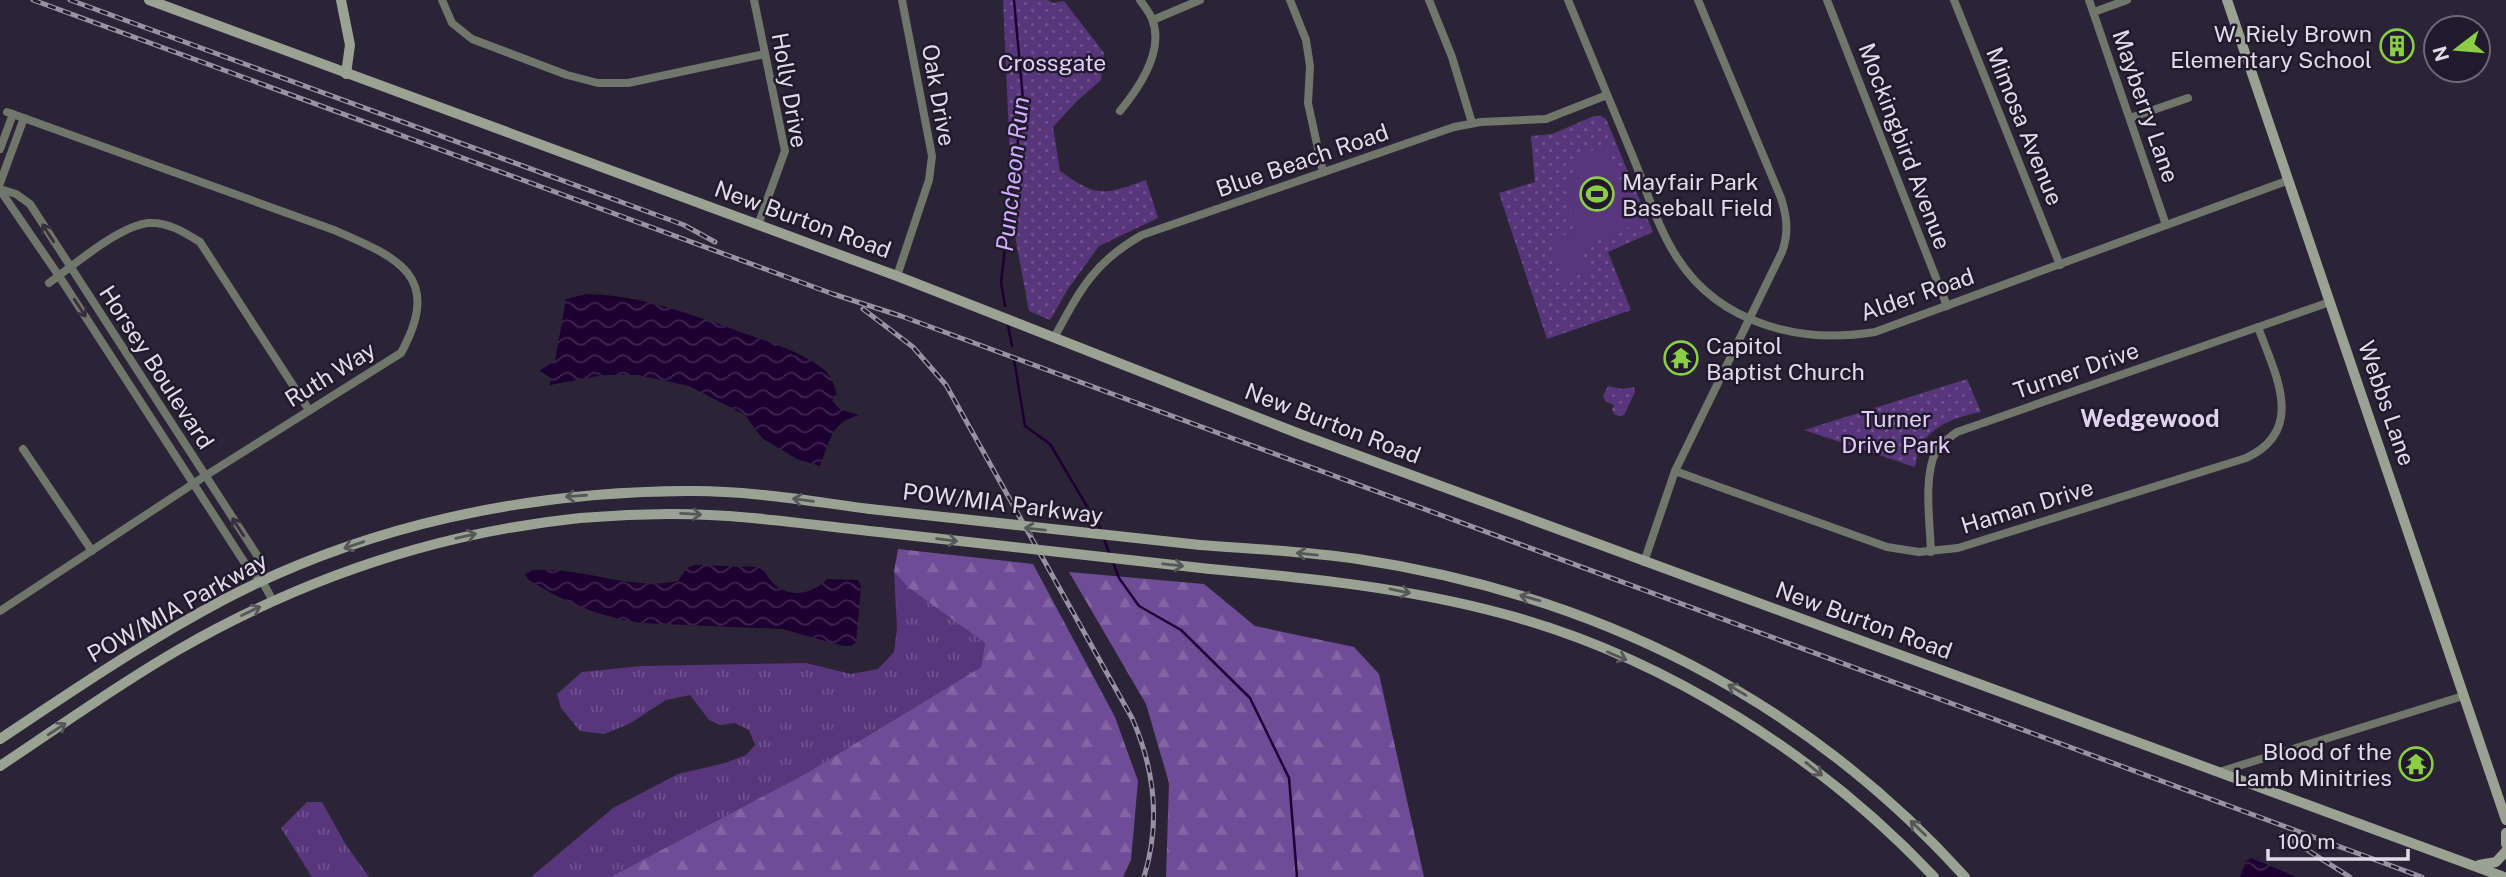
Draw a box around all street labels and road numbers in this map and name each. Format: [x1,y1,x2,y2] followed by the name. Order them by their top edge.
[2107,26,2185,186] street label: Mayberry Lane
[767,30,813,150] street label: Holly Drive
[1853,39,1957,253] street label: Mockingbird Avenue
[917,42,961,148] street label: Oak Drive
[1981,43,2069,209] street label: Mimosa Avenue
[1212,118,1392,202] street label: Blue Beach Road
[711,174,895,264] street label: New Burton Road
[1857,262,1977,326] street label: Alder Road
[94,280,220,454] street label: Horsey Boulevard
[280,336,380,412] street label: Ruth Way
[2010,336,2142,404] street label: Turner Drive
[2353,337,2421,469] street label: Webbs Lane
[1241,377,1425,469] street label: New Burton Road
[1958,473,2096,539] street label: Haman Drive
[901,477,1105,529] street label: POW/MIA Parkway
[82,546,272,668] street label: POW/MIA Parkway
[1772,575,1956,665] street label: New Burton Road

